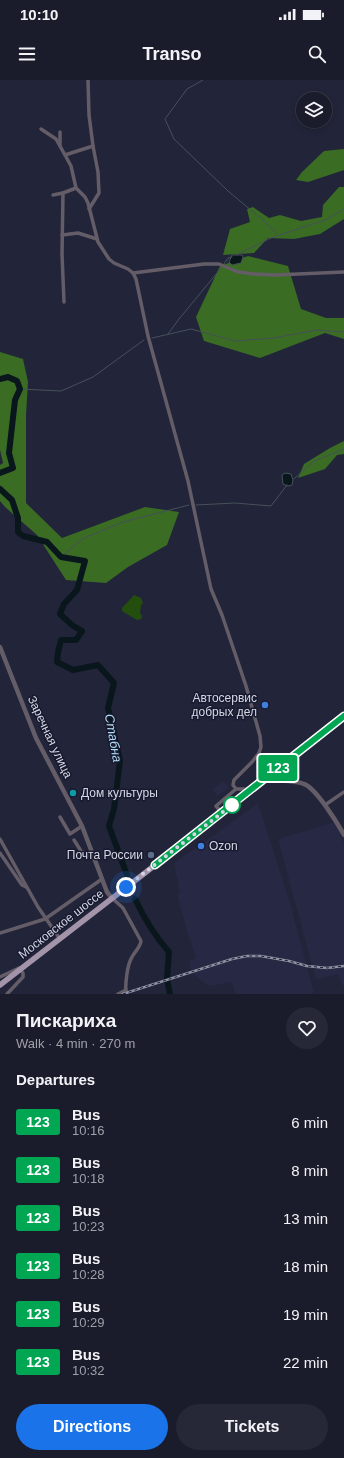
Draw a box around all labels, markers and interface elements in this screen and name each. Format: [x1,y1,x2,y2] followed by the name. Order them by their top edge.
[20,6,58,23] text: 10:10
[16,43,38,65] icon: menu
[306,43,328,65] icon: search
[142,44,202,64] text: Transo
[296,92,332,128] map controls
[296,92,332,128] button: layers
[192,691,257,719] place label: Автосервис добрых дел
[25,694,75,781] street label: Заречная улица
[260,700,270,710] marker: Автосервис добрых дел
[102,713,125,764] water label: Стабна
[255,755,301,781] line badge: 123
[266,760,290,776] text: 123
[81,786,158,800] place label: Дом культуры
[68,788,78,798] marker: Дом культуры
[223,796,241,814] unlabelled marker
[209,839,238,853] place label: Ozon
[196,841,206,851] marker: Ozon
[67,848,143,862] place label: Почта России
[146,850,156,860] marker: Почта России
[116,877,136,897] your location
[16,886,107,962] street label: Московское шоссе
[286,1007,328,1049] button: heart
[16,1010,116,1031] text: Пискариха
[16,1036,135,1051] text: Walk · 4 min · 270 m
[16,1071,95,1088] text: Departures
[72,1106,100,1123] text: Bus
[26,1114,50,1130] text: 123
[291,1114,328,1131] text: 6 min
[72,1123,105,1138] text: 10:16
[72,1154,100,1171] text: Bus
[26,1162,50,1178] text: 123
[291,1162,328,1179] text: 8 min
[72,1171,105,1186] text: 10:18
[72,1202,100,1219] text: Bus
[26,1210,50,1226] text: 123
[283,1210,328,1227] text: 13 min
[72,1219,105,1234] text: 10:23
[72,1250,100,1267] text: Bus
[26,1258,50,1274] text: 123
[283,1258,328,1275] text: 18 min
[72,1267,105,1282] text: 10:28
[72,1298,100,1315] text: Bus
[26,1306,50,1322] text: 123
[283,1306,328,1323] text: 19 min
[72,1315,105,1330] text: 10:29
[72,1346,100,1363] text: Bus
[26,1354,50,1370] text: 123
[283,1354,328,1371] text: 22 min
[72,1363,105,1378] text: 10:32
[16,1404,168,1450] button: Directions
[176,1404,328,1450] button: Tickets

